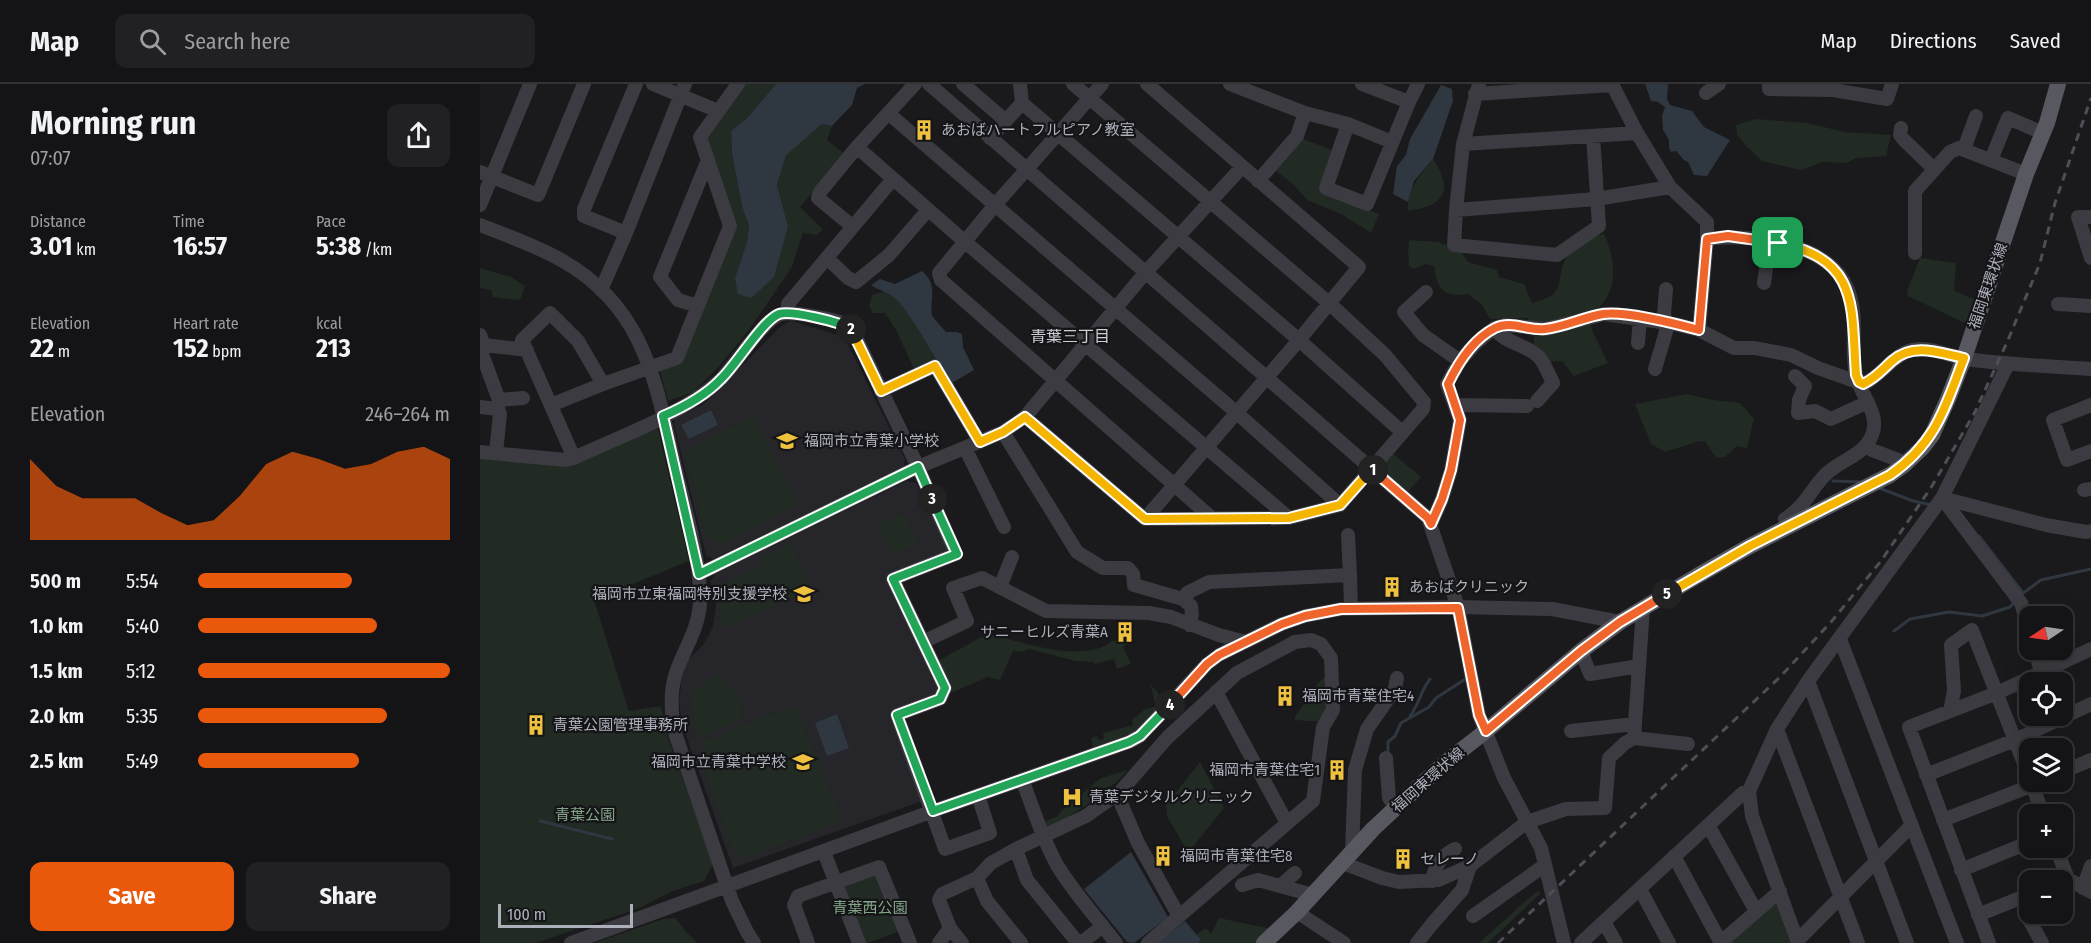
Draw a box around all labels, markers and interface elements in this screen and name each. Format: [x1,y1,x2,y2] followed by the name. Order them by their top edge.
[115,14,535,68] search box
[30,25,79,58] text: Map
[136,25,169,58] icon: search
[184,28,290,55] text: Search here
[1820,28,1857,54] text: Map
[1890,28,1977,54] text: Directions
[2010,28,2061,54] text: Saved
[30,103,196,143] text: Morning run
[387,104,450,167] button: share
[912,118,936,142] building icon: あおばハートフルピアノ教室
[941,121,1135,139] place label: あおばハートフルピアノ教室
[30,146,71,170] text: 07:07
[30,212,86,231] text: Distance
[173,212,205,231] text: Time
[316,212,346,231] text: Pace
[1752,217,1803,268] pin
[1761,226,1794,259] icon: arrive
[30,231,73,262] text: 3.01
[173,231,227,262] text: 16:57
[316,231,361,262] text: 5:38
[73,240,96,259] text: km
[361,240,392,259] text: /km
[1965,241,2011,331] street label: 福岡東環状線
[30,314,90,333] text: Elevation
[173,314,239,333] text: Heart rate
[316,314,342,333] text: kcal
[836,314,866,344] pin: 2
[847,319,855,338] text: 2
[1030,327,1110,346] district label: 青葉三丁目
[30,333,54,364] text: 22
[173,333,209,364] text: 152
[316,333,351,364] text: 213
[54,342,70,361] text: m
[209,342,242,361] text: bpm
[30,402,105,426] text: Elevation
[365,402,450,426] text: 246–264 m
[775,429,799,453] school or university icon: 福岡市立青葉小学校
[804,432,939,450] place label: 福岡市立青葉小学校
[1358,455,1388,485] pin: 1
[1370,460,1376,479] text: 1
[917,484,947,514] pin: 3
[928,489,936,508] text: 3
[30,569,81,593] text: 500 m
[126,569,158,593] text: 5:54
[1380,575,1404,599] building icon: あおばクリニック
[1409,578,1529,596] place label: あおばクリニック
[1652,579,1682,609] pin: 5
[792,582,816,606] school or university icon: 福岡市立東福岡特別支援学校
[1663,584,1671,603] text: 5
[592,585,787,603] place label: 福岡市立東福岡特別支援学校
[2019,606,2073,660] north arrow
[2019,606,2073,924] map controls
[30,614,83,638] text: 1.0 km
[126,614,159,638] text: 5:40
[1113,620,1137,644] building icon: サニーヒルズ青葉A
[980,623,1108,641] place label: サニーヒルズ青葉A
[30,659,83,683] text: 1.5 km
[126,659,155,683] text: 5:12
[2019,672,2073,726] button: locate
[1273,684,1297,708] building icon: 福岡市青葉住宅4
[1302,687,1414,705] place label: 福岡市青葉住宅4
[1155,690,1185,720] pin: 4
[1166,695,1174,714] text: 4
[30,704,84,728] text: 2.0 km
[126,704,158,728] text: 5:35
[524,713,548,737] building icon: 青葉公園管理事務所
[553,716,688,734] place label: 青葉公園管理事務所
[2019,738,2073,792] button: layers
[1388,744,1468,816] street label: 福岡東環状線
[30,749,83,773] text: 2.5 km
[126,749,158,773] text: 5:49
[791,750,815,774] school or university icon: 福岡市立青葉中学校
[651,753,786,771] place label: 福岡市立青葉中学校
[1325,758,1349,782] building icon: 福岡市青葉住宅1
[1209,761,1320,779] place label: 福岡市青葉住宅1
[1060,785,1084,809] hospital icon: 青葉デジタルクリニック
[1089,788,1254,806] place label: 青葉デジタルクリニック
[2019,804,2073,858] button: +
[555,806,615,824] park label: 青葉公園
[1151,844,1175,868] building icon: 福岡市青葉住宅8
[1180,847,1293,865] place label: 福岡市青葉住宅8
[1391,847,1415,871] building icon: セレーノ
[1420,850,1479,868] place label: セレーノ
[30,862,234,931] button: Save
[246,862,450,931] button: Share
[2019,870,2073,924] button: −
[832,899,908,917] park label: 青葉西公園
[498,901,633,928] scale bar
[507,905,546,924] text: 100 m

